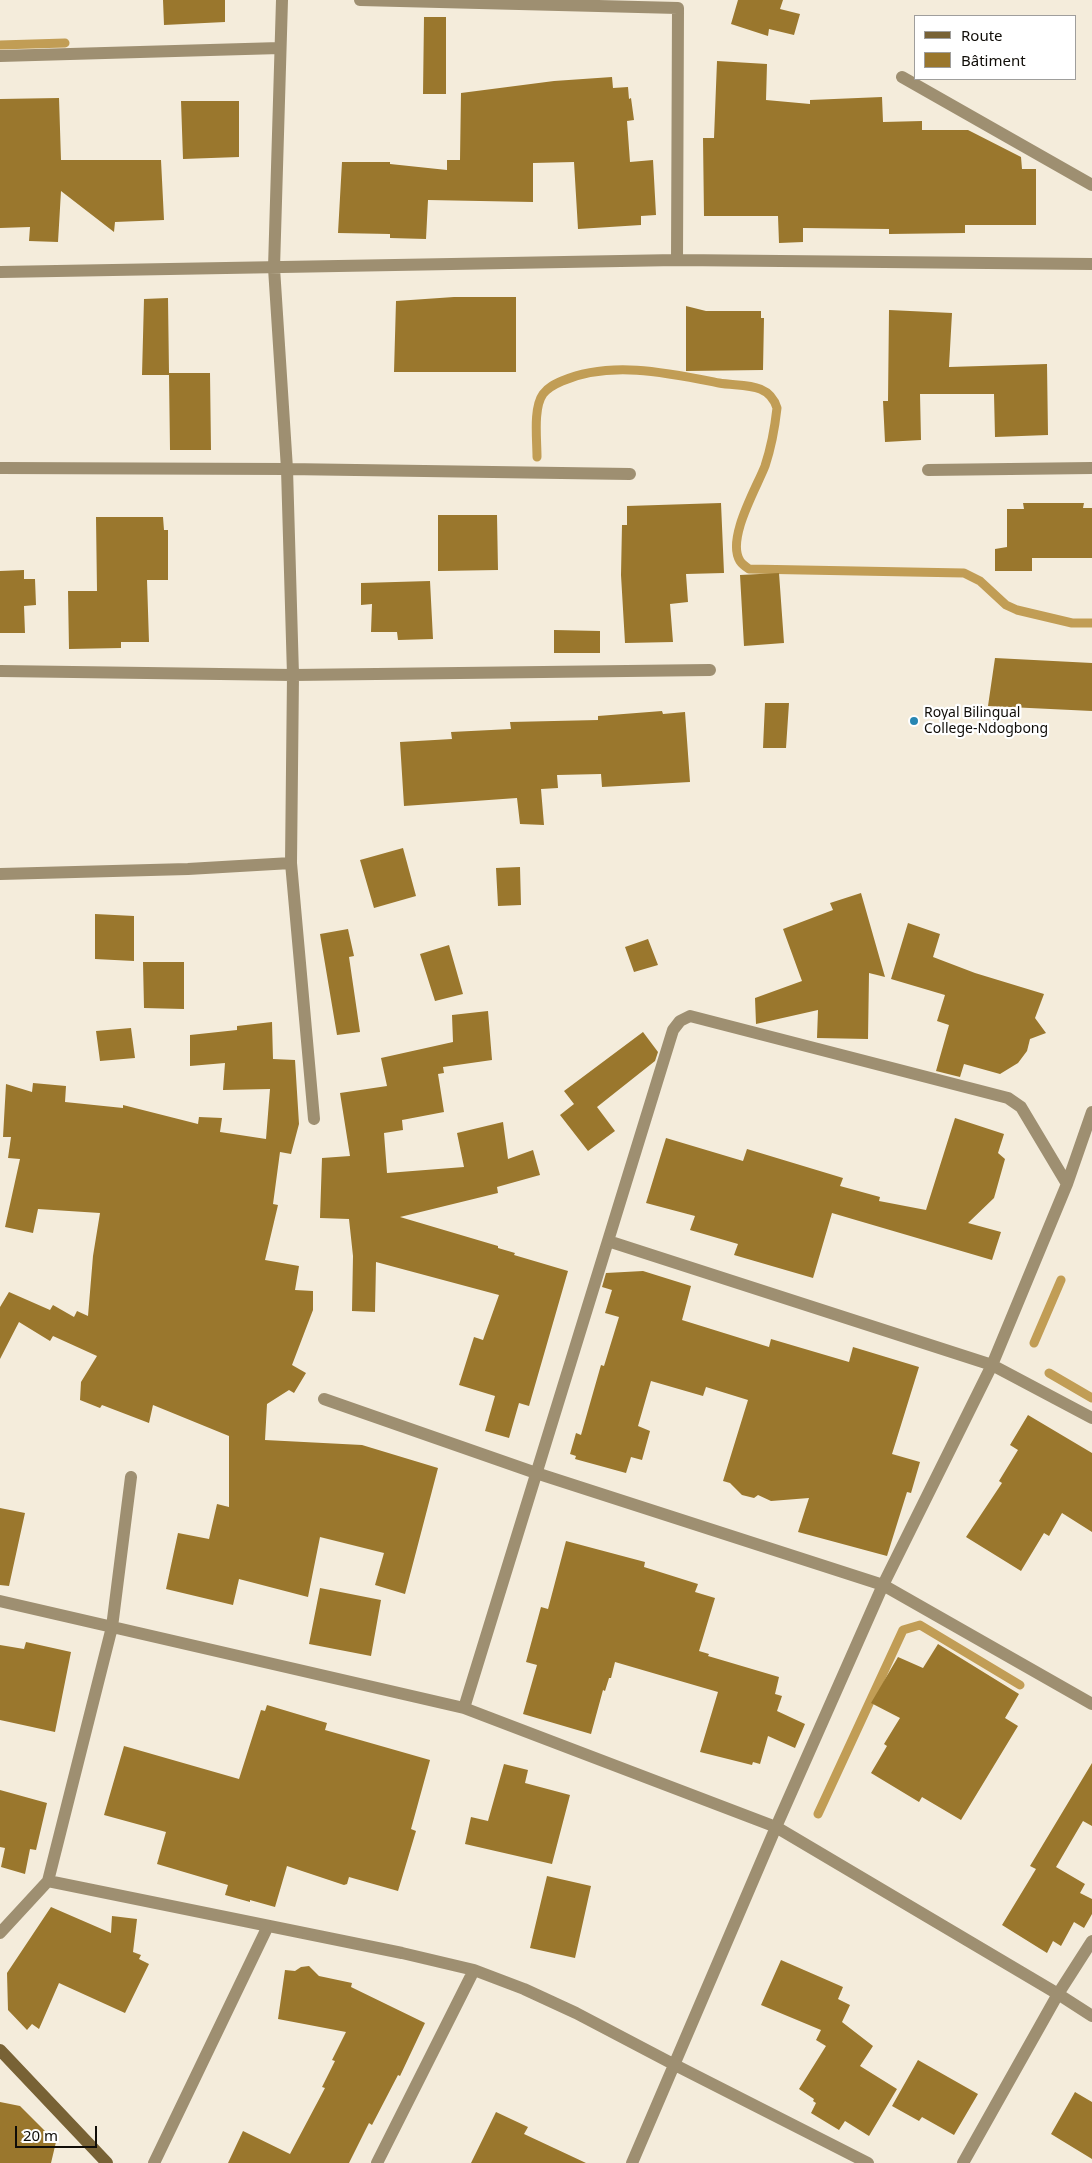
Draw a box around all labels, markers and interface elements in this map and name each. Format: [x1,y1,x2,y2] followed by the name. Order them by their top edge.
[914,15,1077,80] legend
[961,25,1003,45] text: Route
[961,50,1026,70] text: Bâtiment
[924,705,1048,738] place label: Royal Bilingual College-Ndogbong
[908,715,920,727] marker: Royal Bilingual College-Ndogbong
[18,2116,100,2148] scale bar
[23,2125,58,2145] text: 20 m

